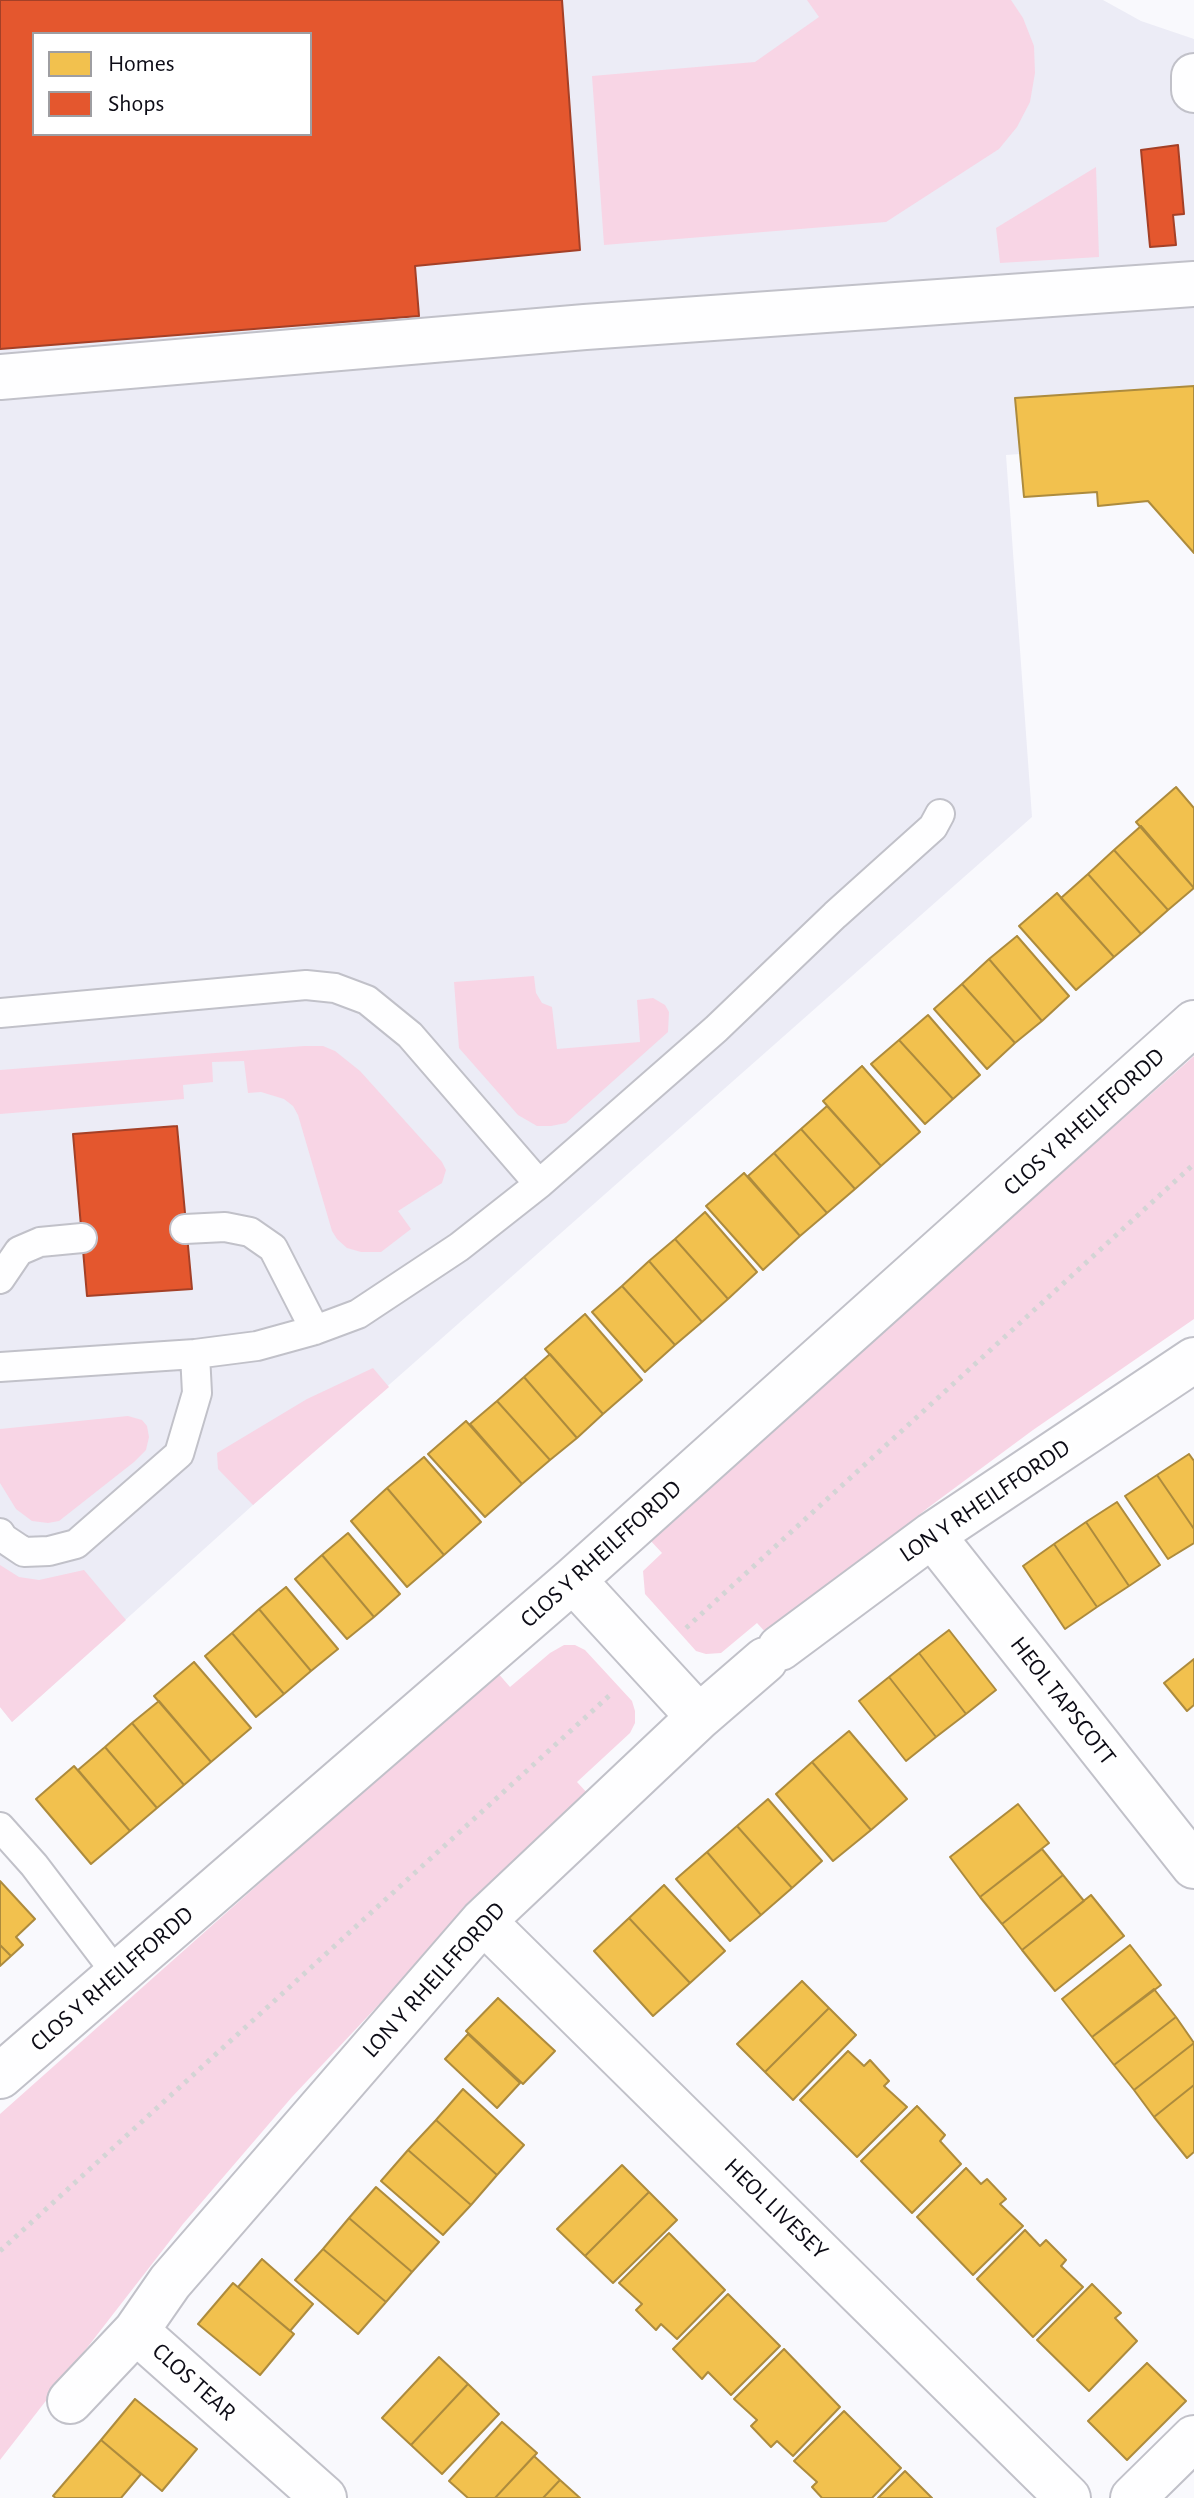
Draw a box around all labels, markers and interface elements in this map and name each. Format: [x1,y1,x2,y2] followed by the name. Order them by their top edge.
[32,32,312,136] legend
[108,52,175,76] text: Homes
[108,92,164,116] text: Shops
[997,1042,1171,1202] street label: CLOS Y RHEILFFORDD
[894,1433,1076,1569] street label: LON Y RHEILFFORDD
[514,1474,688,1634] street label: CLOS Y RHEILFFORDD
[1004,1631,1122,1771] street label: HEOL TAPSCOTT
[357,1896,511,2064] street label: LON Y RHEILFFORDD
[24,1900,200,2058] street label: CLOS Y RHEILFFORDD
[718,2152,834,2266] street label: HEOL LIVESEY
[146,2337,242,2427] street label: CLOS TEAR

